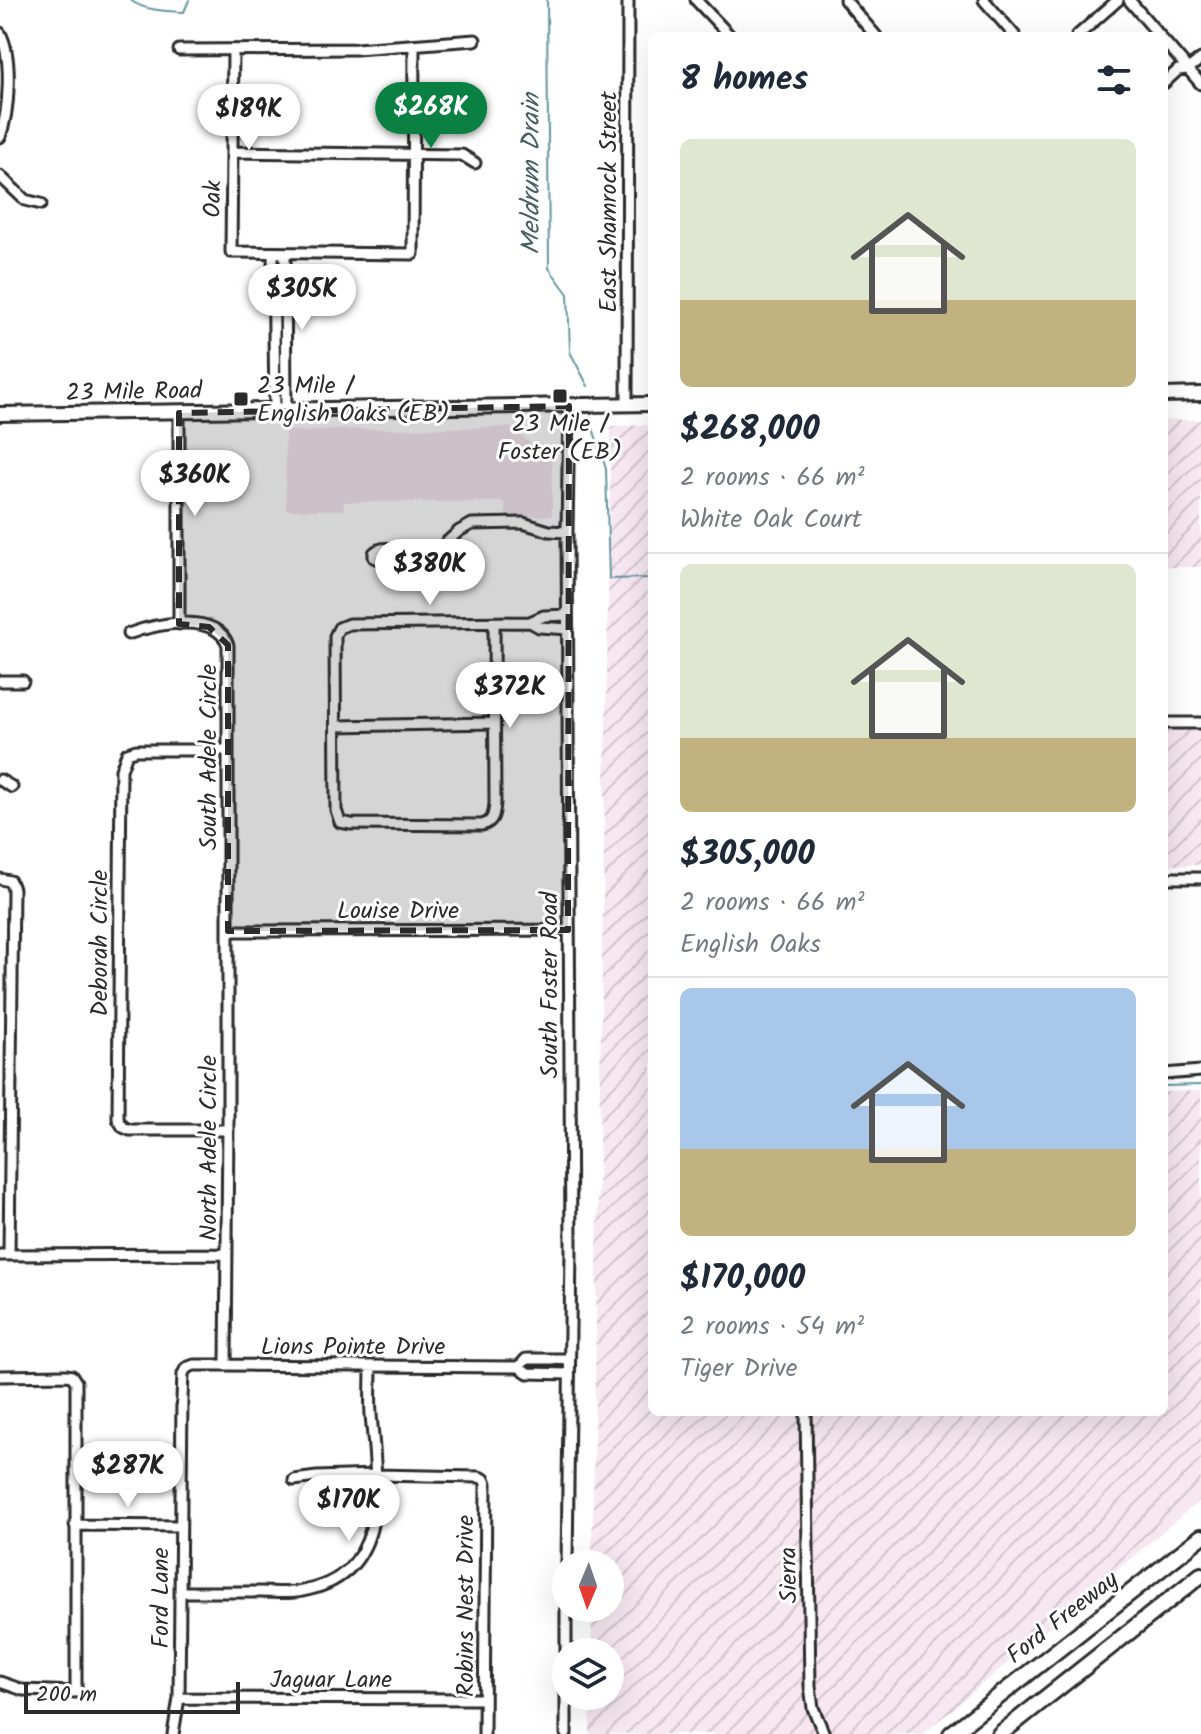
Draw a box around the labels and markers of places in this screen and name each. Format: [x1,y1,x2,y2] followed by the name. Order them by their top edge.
[375,82,487,150] pin: $268K
[193,84,305,152] pin: $189K
[246,264,358,332] pin: $305K
[257,367,450,434] place label: 23 Mile / English Oaks (EB)
[551,387,569,405] marker: 23 Mile / Foster (EB)
[232,390,250,408] marker: 23 Mile / English Oaks (EB)
[498,405,622,472] place label: 23 Mile / Foster (EB)
[139,450,251,518] pin: $360K
[374,539,486,607] pin: $380K
[454,662,566,730] pin: $372K
[72,1441,184,1509] pin: $287K
[293,1475,405,1543] pin: $170K

